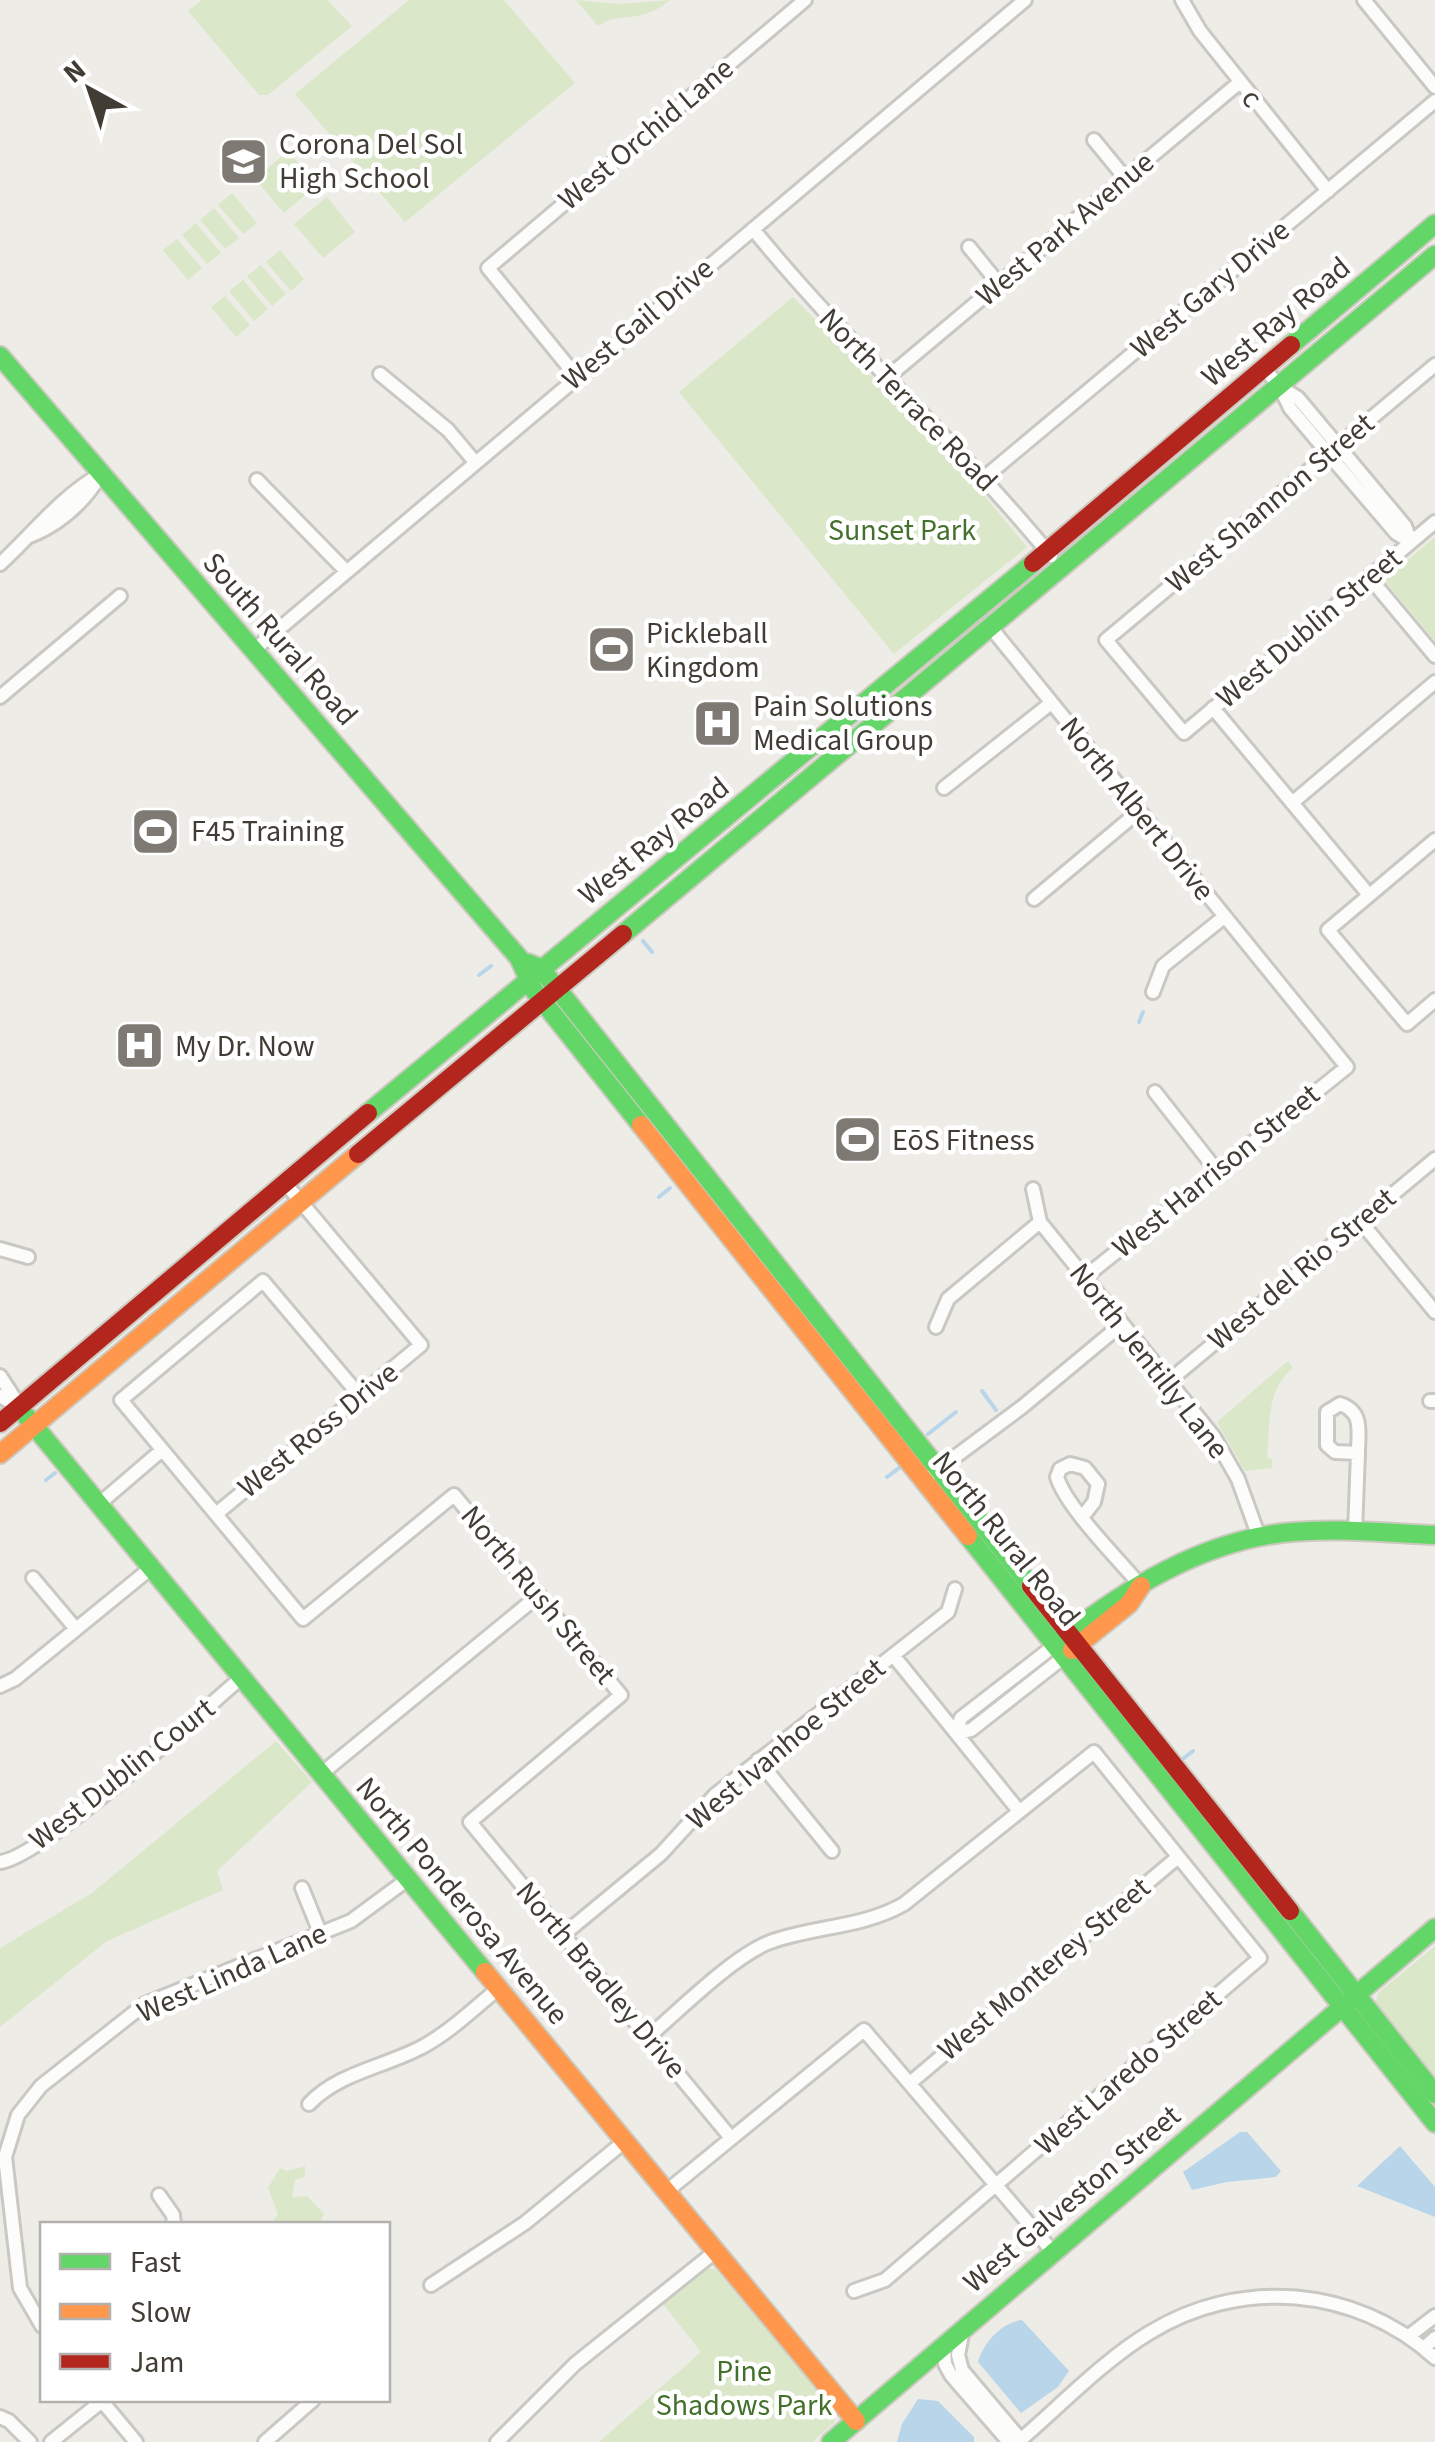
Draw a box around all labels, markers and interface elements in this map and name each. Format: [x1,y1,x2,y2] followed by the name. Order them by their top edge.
[40,40,140,140] north arrow
[549,48,743,220] street label: West Orchid Lane
[55,50,95,93] text: N
[1231,79,1273,117] street label: c
[279,123,463,200] place label: Corona Del Sol High School
[218,135,270,187] school or university icon: Corona Del Sol High School
[966,141,1164,317] street label: West Park Avenue
[1121,209,1299,369] street label: West Gary Drive
[1192,247,1360,397] street label: West Ray Road
[553,248,723,400] street label: West Gail Drive
[809,298,1007,502] street label: North Terrace Road
[1156,403,1384,603] street label: West Shannon Street
[828,509,976,552] park label: Sunset Park
[1207,537,1411,719] street label: West Dublin Street
[192,543,368,735] street label: South Rural Road
[646,612,768,689] place label: Pickleball Kingdom
[585,624,637,676] sports icon: Pickleball Kingdom
[753,685,934,762] place label: Pain Solutions Medical Group
[692,697,744,749] hospital icon: Pain Solutions Medical Group
[1049,708,1225,910] street label: North Albert Drive
[569,767,739,915] street label: West Ray Road
[130,805,182,857] sports icon: F45 Training
[191,810,344,853] place label: F45 Training
[114,1020,166,1072] hospital icon: My Dr. Now
[175,1025,315,1068] place label: My Dr. Now
[1103,1074,1329,1268] street label: West Harrison Street
[831,1114,883,1166] sports icon: EōS Fitness
[892,1119,1035,1162] place label: EōS Fitness
[1199,1177,1405,1361] street label: West del Rio Street
[1059,1254,1239,1468] street label: North Jentilly Lane
[228,1352,408,1508] street label: West Ross Drive
[922,1442,1090,1636] street label: North Rural Road
[450,1496,626,1694] street label: North Rush Street
[677,1648,895,1840] street label: West Ivanhoe Street
[20,1688,224,1860] street label: West Dublin Court
[345,1768,579,2034] street label: North Ponderosa Avenue
[928,1867,1160,2071] street label: West Monterey Street
[506,1872,696,2088] street label: North Bradley Drive
[130,1912,334,2034] street label: West Linda Lane
[1025,1979,1231,2165] street label: West Laredo Street
[954,2095,1190,2303] street label: West Galveston Street
[40,2222,390,2402] legend
[130,2241,181,2284] text: Fast
[130,2291,191,2334] text: Slow
[130,2341,184,2384] text: Jam
[656,2350,832,2427] park label: Pine Shadows Park

